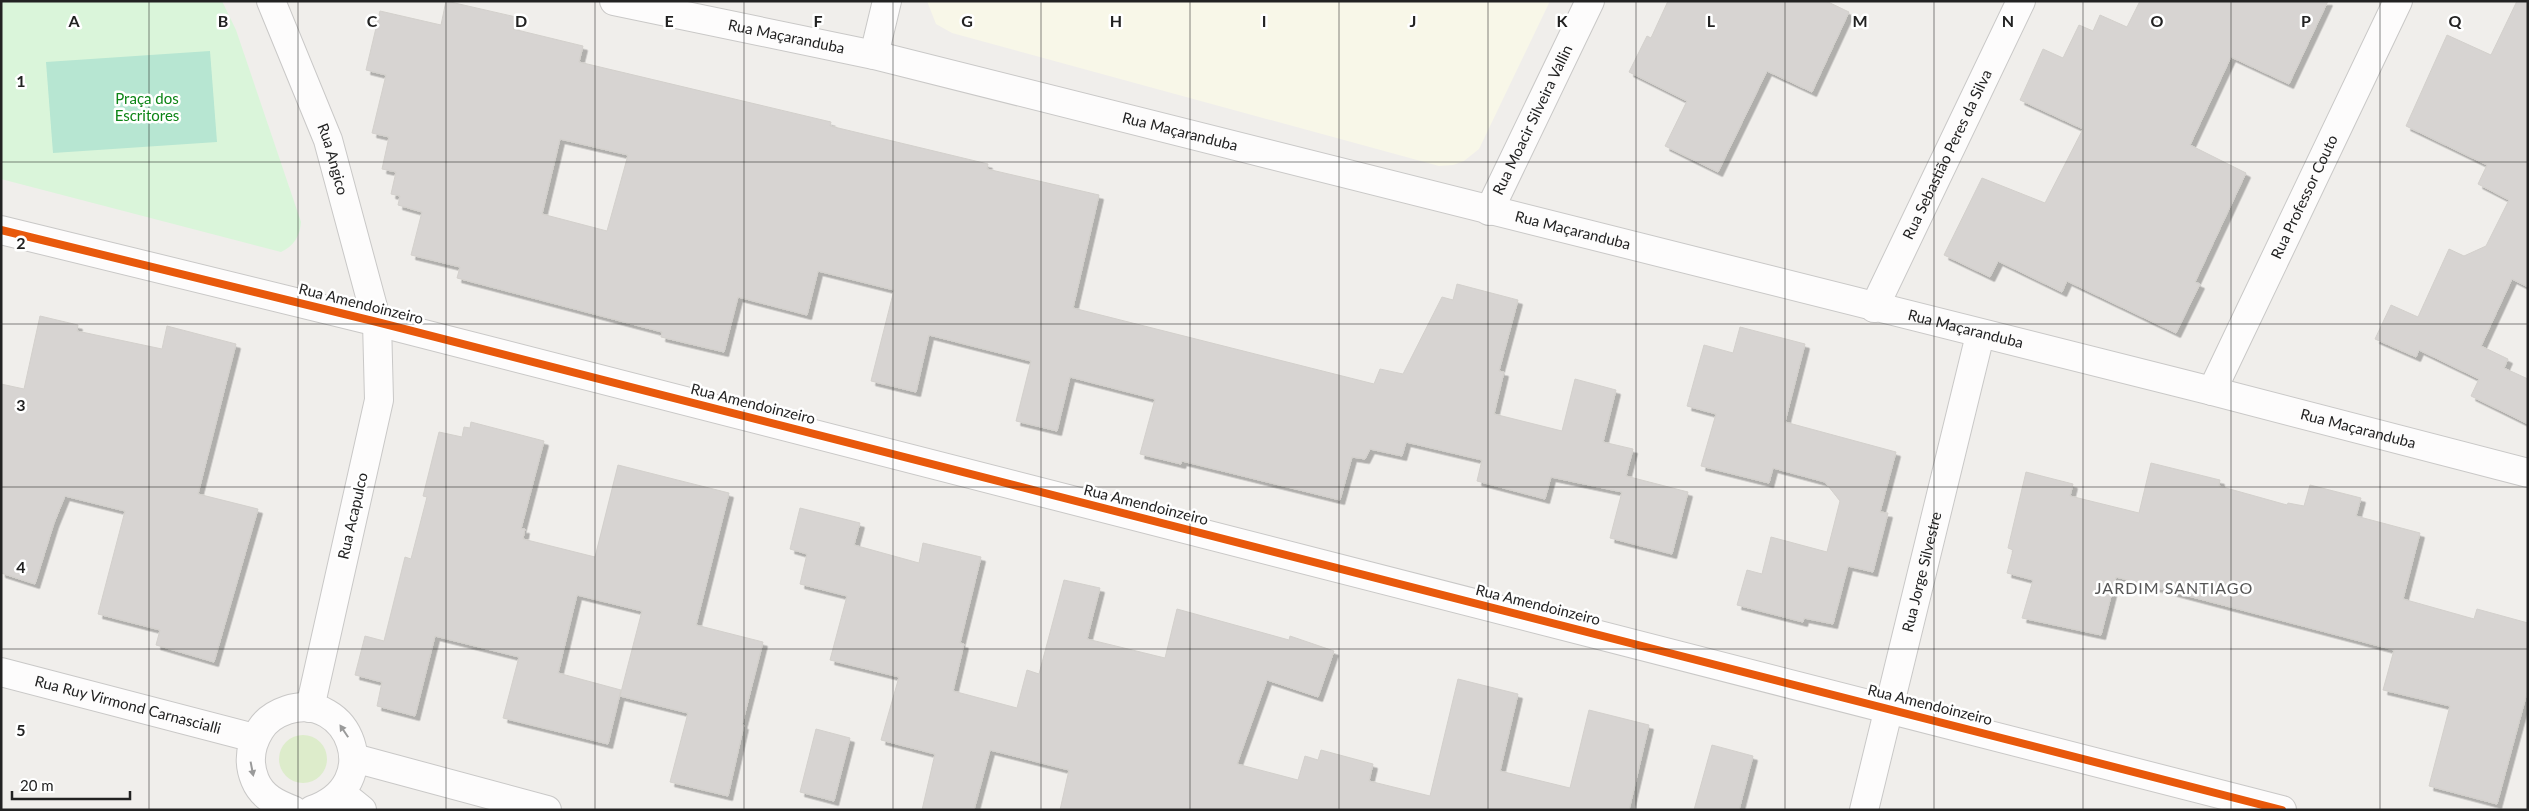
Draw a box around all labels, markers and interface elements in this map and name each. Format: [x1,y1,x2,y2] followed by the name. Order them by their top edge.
[67,11,80,30] text: A
[218,11,228,30] text: B
[367,11,378,30] text: C
[515,11,527,30] text: D
[664,11,674,30] text: E
[813,11,823,30] text: F
[961,11,973,30] text: G
[1110,11,1122,30] text: H
[1262,11,1266,30] text: I
[1410,11,1416,30] text: J
[1557,11,1569,30] text: K
[1707,11,1716,30] text: L
[1852,11,1868,30] text: M
[2002,11,2014,30] text: N
[2151,11,2164,30] text: O
[2301,11,2311,30] text: P
[2449,11,2462,30] text: Q
[727,15,846,57] street label: Rua Maçaranduba
[1488,42,1576,197] street label: Rua Moacir Silveira Vallin
[1898,66,1995,242] street label: Rua Sebastião Peres da Silva
[16,71,26,90] text: 1
[115,89,179,124] park label: Praça dos Escritores
[1121,108,1240,154] street label: Rua Maçaranduba
[314,120,352,197] street label: Rua Angico
[2266,132,2341,261] street label: Rua Professor Couto
[1513,206,1633,253] street label: Rua Maçaranduba
[16,233,26,252] text: 2
[297,279,425,327] street label: Rua Amendoinzeiro
[1906,305,2025,351] street label: Rua Maçaranduba
[689,379,817,427] street label: Rua Amendoinzeiro
[16,395,26,414] text: 3
[2299,404,2418,452] street label: Rua Maçaranduba
[333,471,371,561] street label: Rua Acapulco
[1082,480,1210,528] street label: Rua Amendoinzeiro
[1898,510,1945,634] street label: Rua Jorge Silvestre
[16,557,26,576] text: 4
[2095,578,2253,597] district label: JARDIM SANTIAGO
[1474,580,1602,628] street label: Rua Amendoinzeiro
[33,671,223,737] street label: Rua Ruy Virmond Carnascialli
[1866,680,1994,728] street label: Rua Amendoinzeiro
[16,720,26,739] text: 5
[339,724,349,738] one-way arrow
[249,761,257,777] one-way arrow
[12,768,130,800] scale bar
[20,776,54,794] text: 20 m

